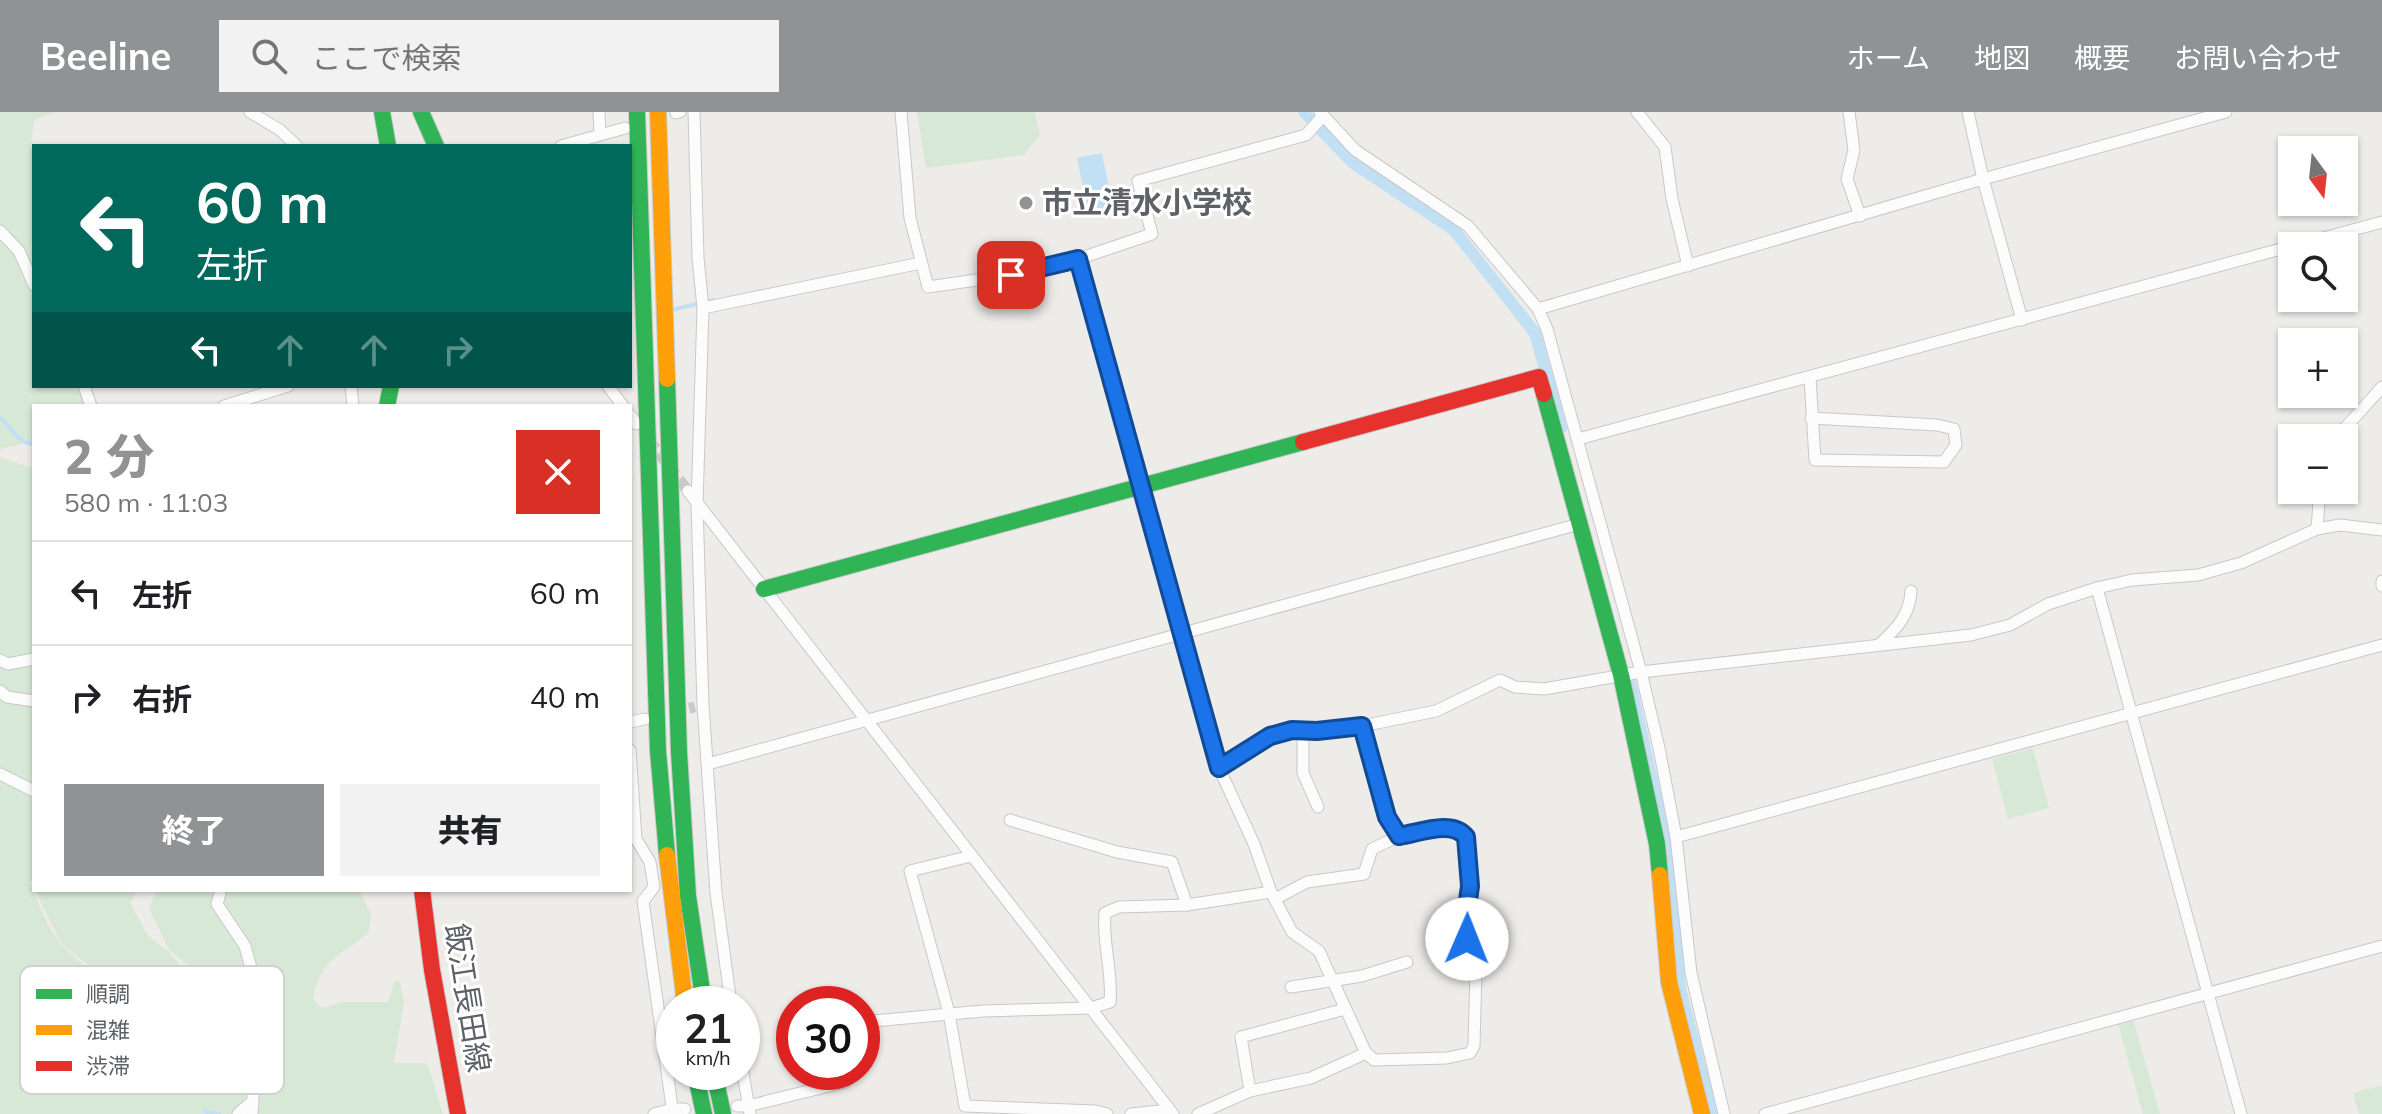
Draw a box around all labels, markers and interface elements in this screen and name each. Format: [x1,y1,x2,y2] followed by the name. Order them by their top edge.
[219,20,779,92] search box
[40,32,171,80] text: Beeline
[247,34,291,78] icon: search
[311,39,461,77] text: ここで検索
[1847,40,1930,75] text: ホーム
[1974,40,2030,75] text: 地図
[2074,40,2130,75] text: 概要
[2174,40,2342,75] text: お問い合わせ
[2278,136,2358,216] north arrow
[2278,136,2358,504] map controls
[196,167,329,237] text: 60 m
[64,176,168,280] icon: left
[1042,183,1252,221] place label: 市立清水小学校
[1017,194,1035,212] marker: 市立清水小学校
[2278,232,2358,312] button: search
[977,241,1045,309] pin
[196,242,268,287] text: 左折
[989,253,1033,297] icon: arrive
[184,328,228,372] icon: left
[268,328,312,372] icon: ahead
[352,328,396,372] icon: ahead
[436,328,480,372] icon: right
[2278,328,2358,408] button: +
[2278,424,2358,504] button: −
[64,426,154,486] text: 2 分
[516,430,600,514] button: close
[64,486,228,519] text: 580 m · 11:03
[64,571,108,615] icon: left
[530,574,600,612] text: 60 m
[132,576,192,614] text: 左折
[64,675,108,719] icon: right
[530,678,600,716] text: 40 m
[132,680,192,718] text: 右折
[64,784,324,876] button: 終了
[340,784,600,876] button: 共有
[1425,897,1509,981] position arrow
[437,921,498,1075] street label: 飯江長田線
[20,966,284,1094] legend
[86,980,130,1008] text: 順調
[776,986,880,1090] speed limit sign: 30
[684,1003,732,1053] text: 21
[86,1016,130,1044] text: 混雑
[685,1045,731,1070] text: km/h
[86,1052,130,1080] text: 渋滞

